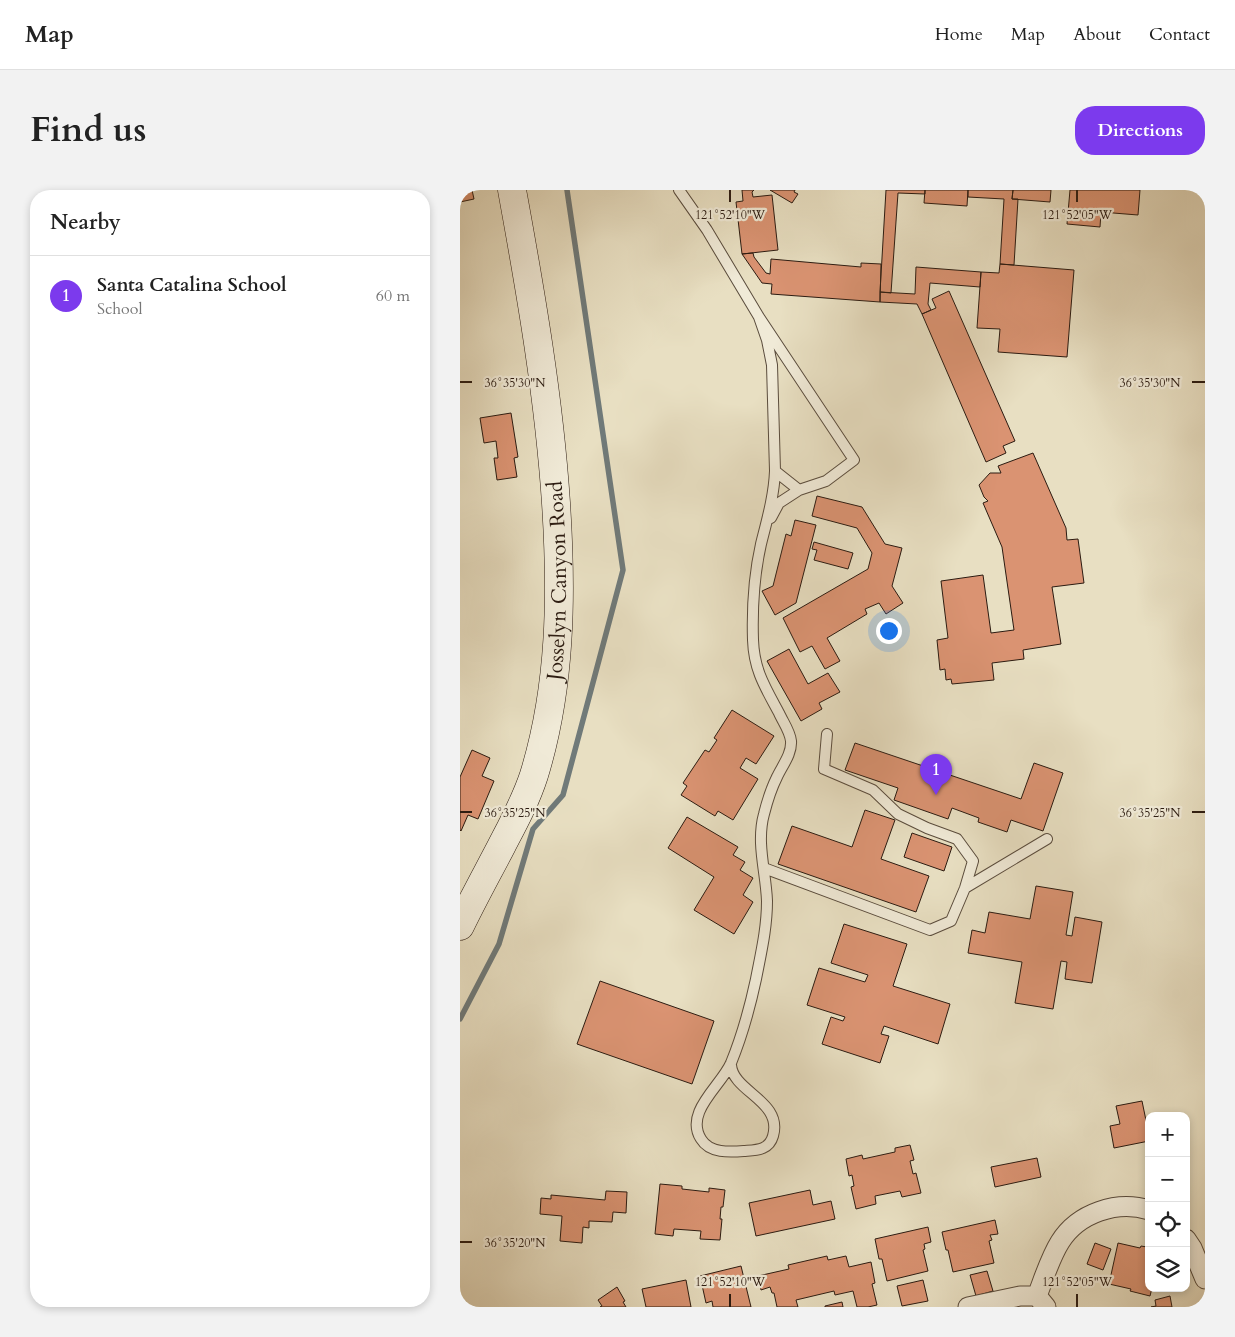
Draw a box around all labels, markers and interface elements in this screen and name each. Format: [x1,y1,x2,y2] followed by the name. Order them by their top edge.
[25,18,74,51] text: Map
[935,22,983,47] text: Home
[1011,22,1045,47] text: Map
[1073,22,1121,47] text: About
[1149,22,1210,47] text: Contact
[30,106,146,154] text: Find us
[1075,106,1205,155] button: Directions
[695,207,766,223] text: 121°52'10"W
[1042,207,1113,223] text: 121°52'05"W
[50,208,121,237] text: Nearby
[97,272,287,298] text: Santa Catalina School
[62,285,70,307] text: 1
[376,285,410,307] text: 60 m
[97,298,142,320] text: School
[485,375,546,391] text: 36°35'30"N
[1120,375,1181,391] text: 36°35'30"N
[539,480,574,685] street label: Josselyn Canyon Road
[876,618,902,644] your location
[920,754,952,795] pin: 1
[485,805,546,821] text: 36°35'25"N
[1120,805,1181,821] text: 36°35'25"N
[1145,1112,1190,1292] map controls
[1145,1112,1190,1157] button: +
[1145,1157,1190,1202] button: −
[1145,1202,1190,1247] button: locate
[485,1235,546,1251] text: 36°35'20"N
[1145,1247,1190,1292] button: layers
[695,1274,766,1290] text: 121°52'10"W
[1042,1274,1113,1290] text: 121°52'05"W

